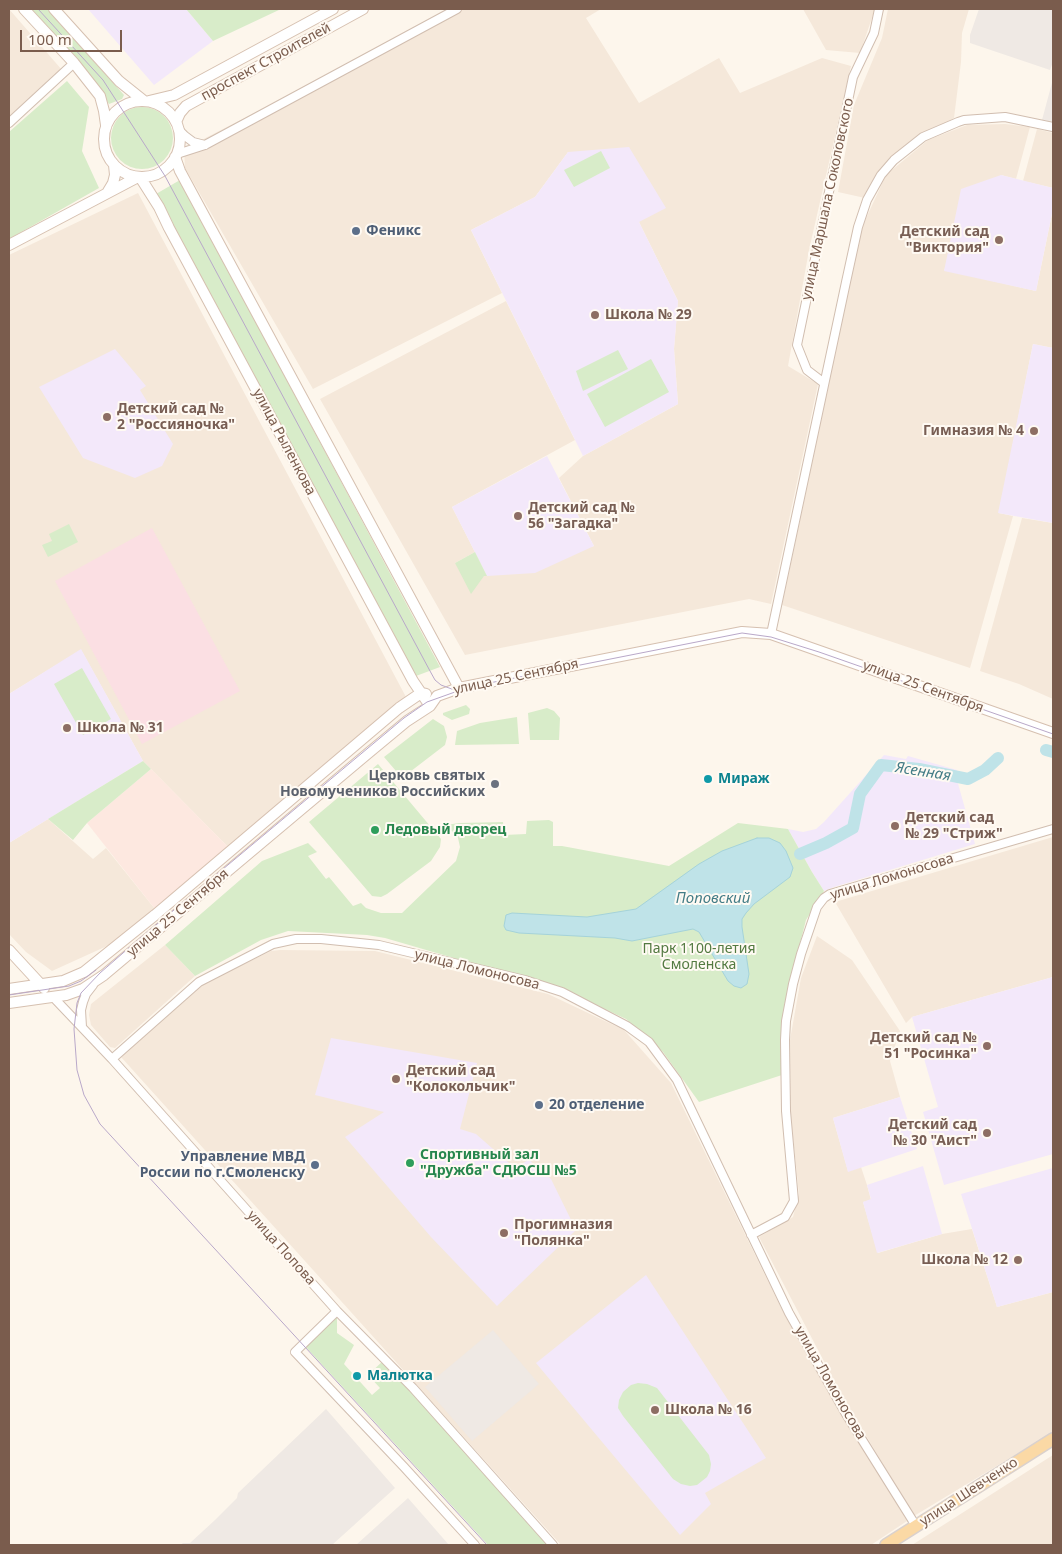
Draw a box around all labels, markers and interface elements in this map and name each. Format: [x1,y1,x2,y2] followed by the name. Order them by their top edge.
[198,19,334,105] street label: проспект Строителей
[22,20,125,52] scale bar
[28,29,72,49] text: 100 m
[798,96,858,302] street label: улица Маршала Соколовского
[366,223,421,239] place label: Феникс
[900,224,989,256] place label: Детский сад "Виктория"
[350,225,362,237] marker: Феникс
[993,234,1005,246] marker: Детский сад "Виктория"
[605,307,692,323] place label: Школа № 29
[589,309,601,321] marker: Школа № 29
[249,386,319,498] street label: улица Рыленкова
[117,401,235,434] place label: Детский сад № 2 "Россияночка"
[101,411,113,423] marker: Детский сад № 2 "Россияночка"
[923,423,1024,439] place label: Гимназия № 4
[1028,425,1040,437] marker: Гимназия № 4
[528,500,635,532] place label: Детский сад № 56 "Загадка"
[512,510,524,522] marker: Детский сад № 56 "Загадка"
[452,656,580,698] street label: улица 25 Сентября
[860,657,986,717] street label: улица 25 Сентября
[77,720,164,736] place label: Школа № 31
[61,722,73,734] marker: Школа № 31
[894,759,952,785] water label: Ясенная
[280,768,485,800] place label: Церковь святых Новомучеников Российских
[718,771,770,787] place label: Мираж
[702,773,714,785] marker: Мираж
[489,778,501,790] marker: Церковь святых Новомучеников Российских
[905,810,1003,842] place label: Детский сад № 29 "Стриж"
[889,820,901,832] marker: Детский сад № 29 "Стриж"
[385,822,506,838] place label: Ледовый дворец
[369,824,381,836] marker: Ледовый дворец
[828,850,956,904] street label: улица Ломоносова
[124,866,232,960] street label: улица 25 Сентября
[676,890,750,908] water label: Поповский
[642,941,756,974] park label: Парк 1100-летия Смоленска
[413,946,541,994] street label: улица Ломоносова
[870,1030,977,1062] place label: Детский сад № 51 "Росинка"
[981,1040,993,1052] marker: Детский сад № 51 "Росинка"
[406,1063,515,1096] place label: Детский сад "Колокольчик"
[390,1073,402,1085] marker: Детский сад "Колокольчик"
[549,1097,645,1113] place label: 20 отделение
[533,1099,545,1111] marker: 20 отделение
[888,1117,977,1150] place label: Детский сад № 30 "Аист"
[981,1127,993,1139] marker: Детский сад № 30 "Аист"
[420,1147,577,1180] place label: Спортивный зал "Дружба" СДЮСШ №5
[140,1149,305,1182] place label: Управление МВД России по г.Смоленску
[404,1157,416,1169] marker: Спортивный зал "Дружба" СДЮСШ №5
[309,1159,321,1171] marker: Управление МВД России по г.Смоленску
[243,1207,319,1289] street label: улица Попова
[514,1217,613,1250] place label: Прогимназия "Полянка"
[498,1227,510,1239] marker: Прогимназия "Полянка"
[921,1252,1008,1268] place label: Школа № 12
[1012,1254,1024,1266] marker: Школа № 12
[791,1323,869,1443] street label: улица Ломоносова
[367,1368,433,1384] place label: Малютка
[351,1370,363,1382] marker: Малютка
[665,1402,752,1418] place label: Школа № 16
[649,1404,661,1416] marker: Школа № 16
[917,1454,1021,1530] street label: улица Шевченко

